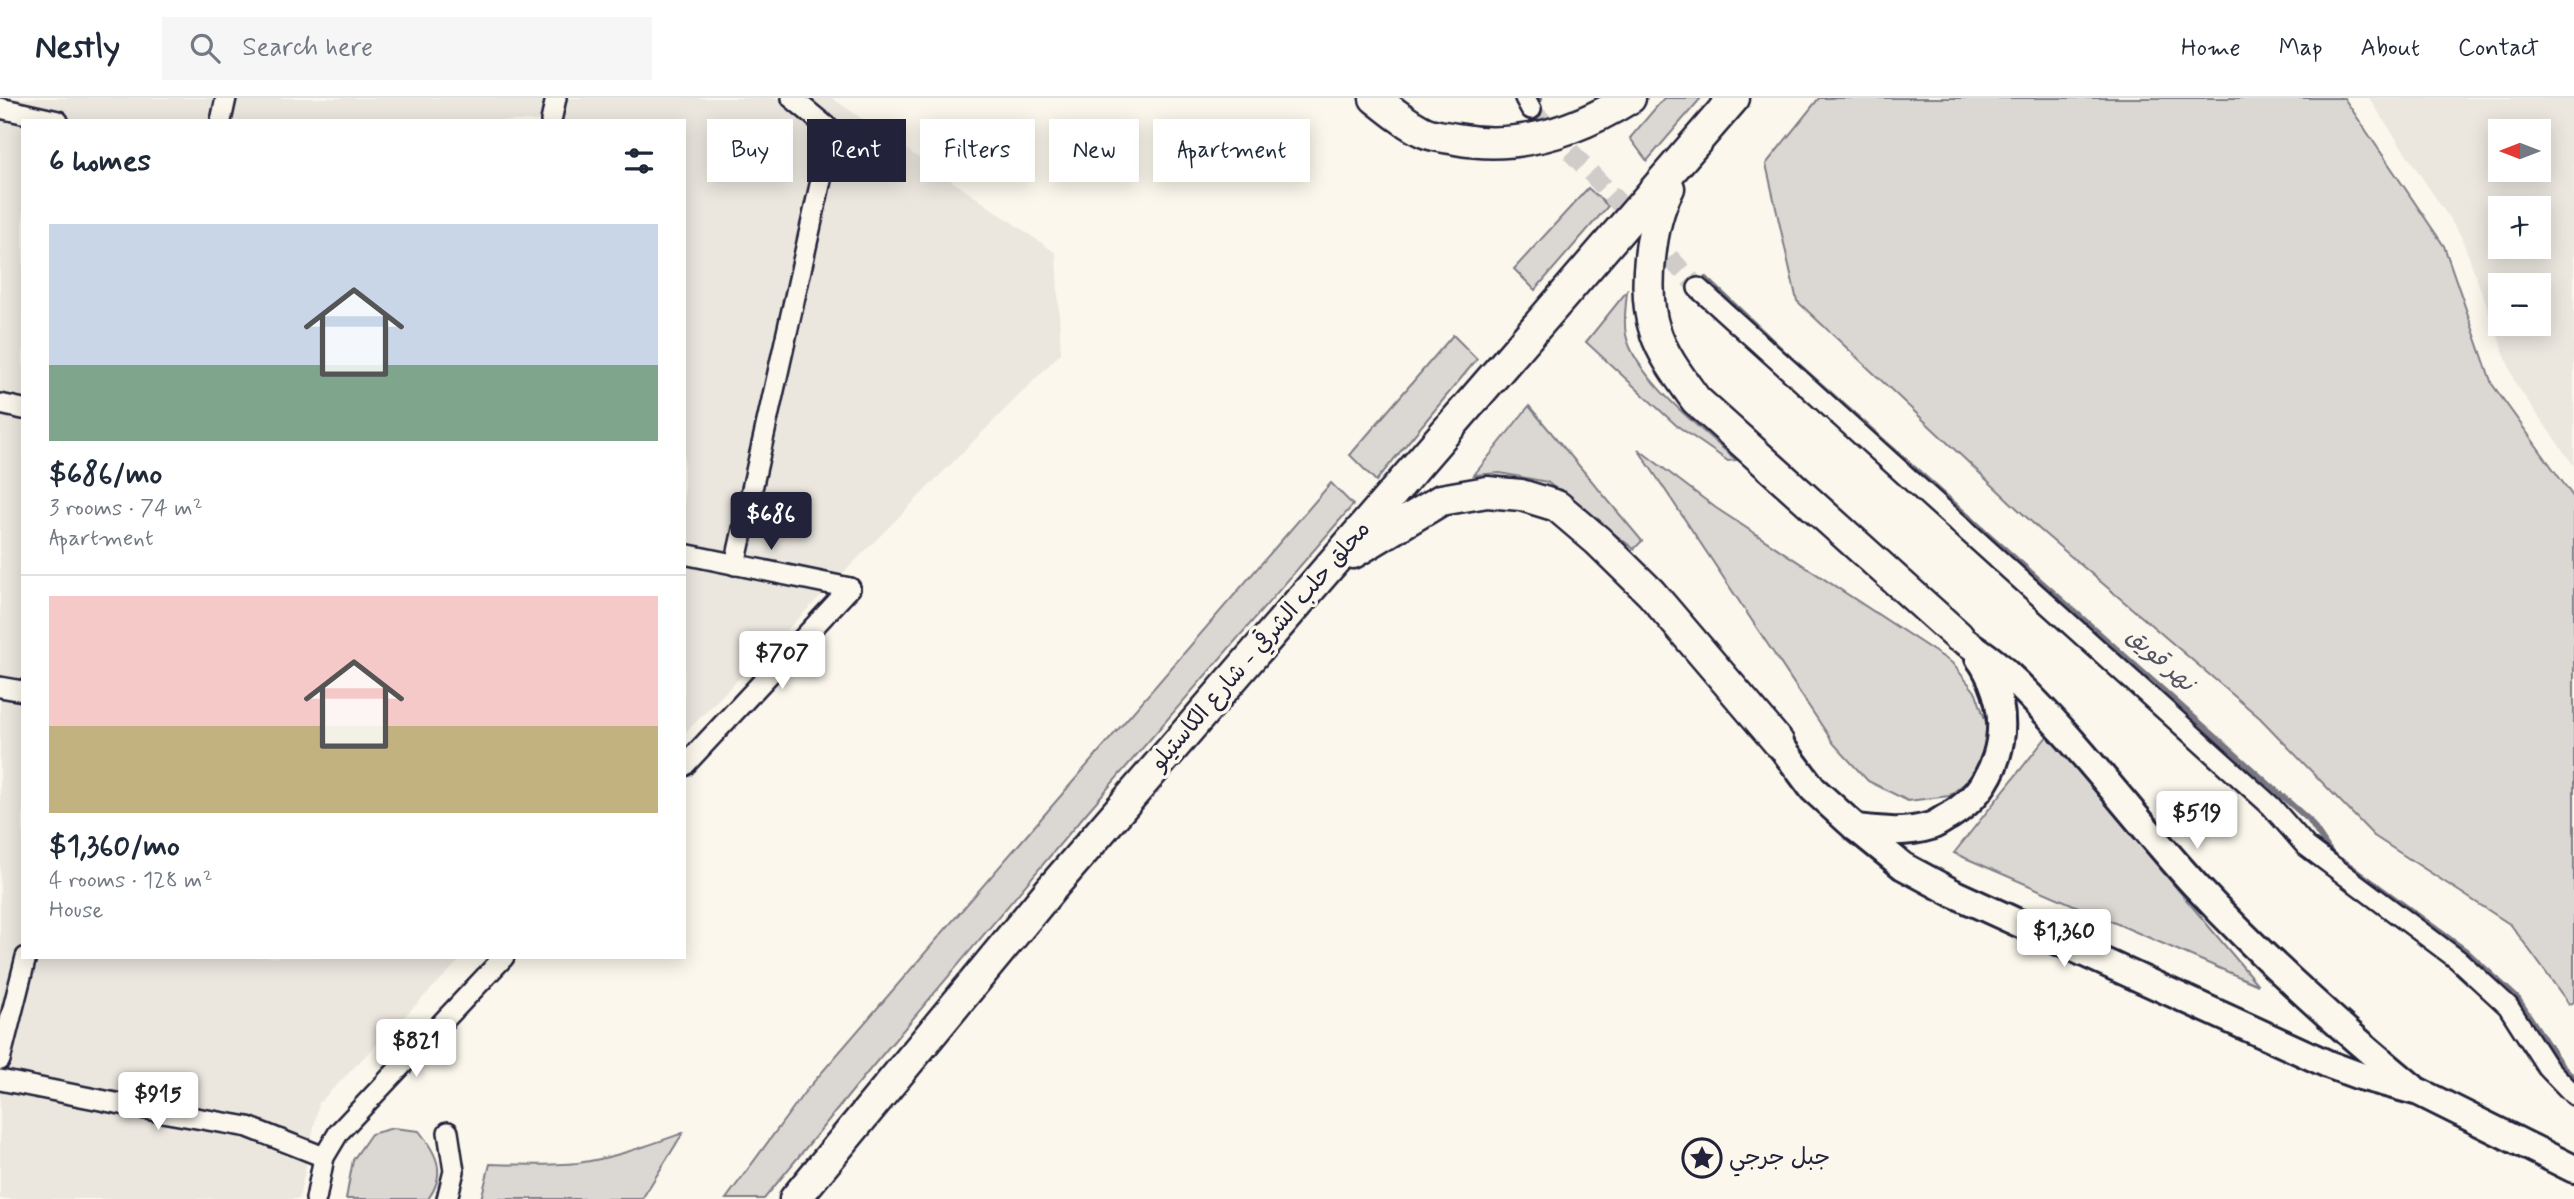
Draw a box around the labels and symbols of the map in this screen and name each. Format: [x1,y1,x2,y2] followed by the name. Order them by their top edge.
[2488,119,2552,182] north arrow
[730,492,812,552] pin: $686
[1143,514,1378,778] street label: محلق حلب الشرقي - شارع الكاستيلو
[2119,621,2203,701] water label: نهر قويق
[741,632,823,691] pin: $707
[2156,792,2238,851] pin: $519
[2007,910,2121,969] pin: $1,360
[375,1020,457,1079] pin: $821
[117,1072,199,1132] pin: $915
[1681,1137,1723,1179] place icon: جبل جرجي
[1729,1143,1830,1177] place label: جبل جرجي

